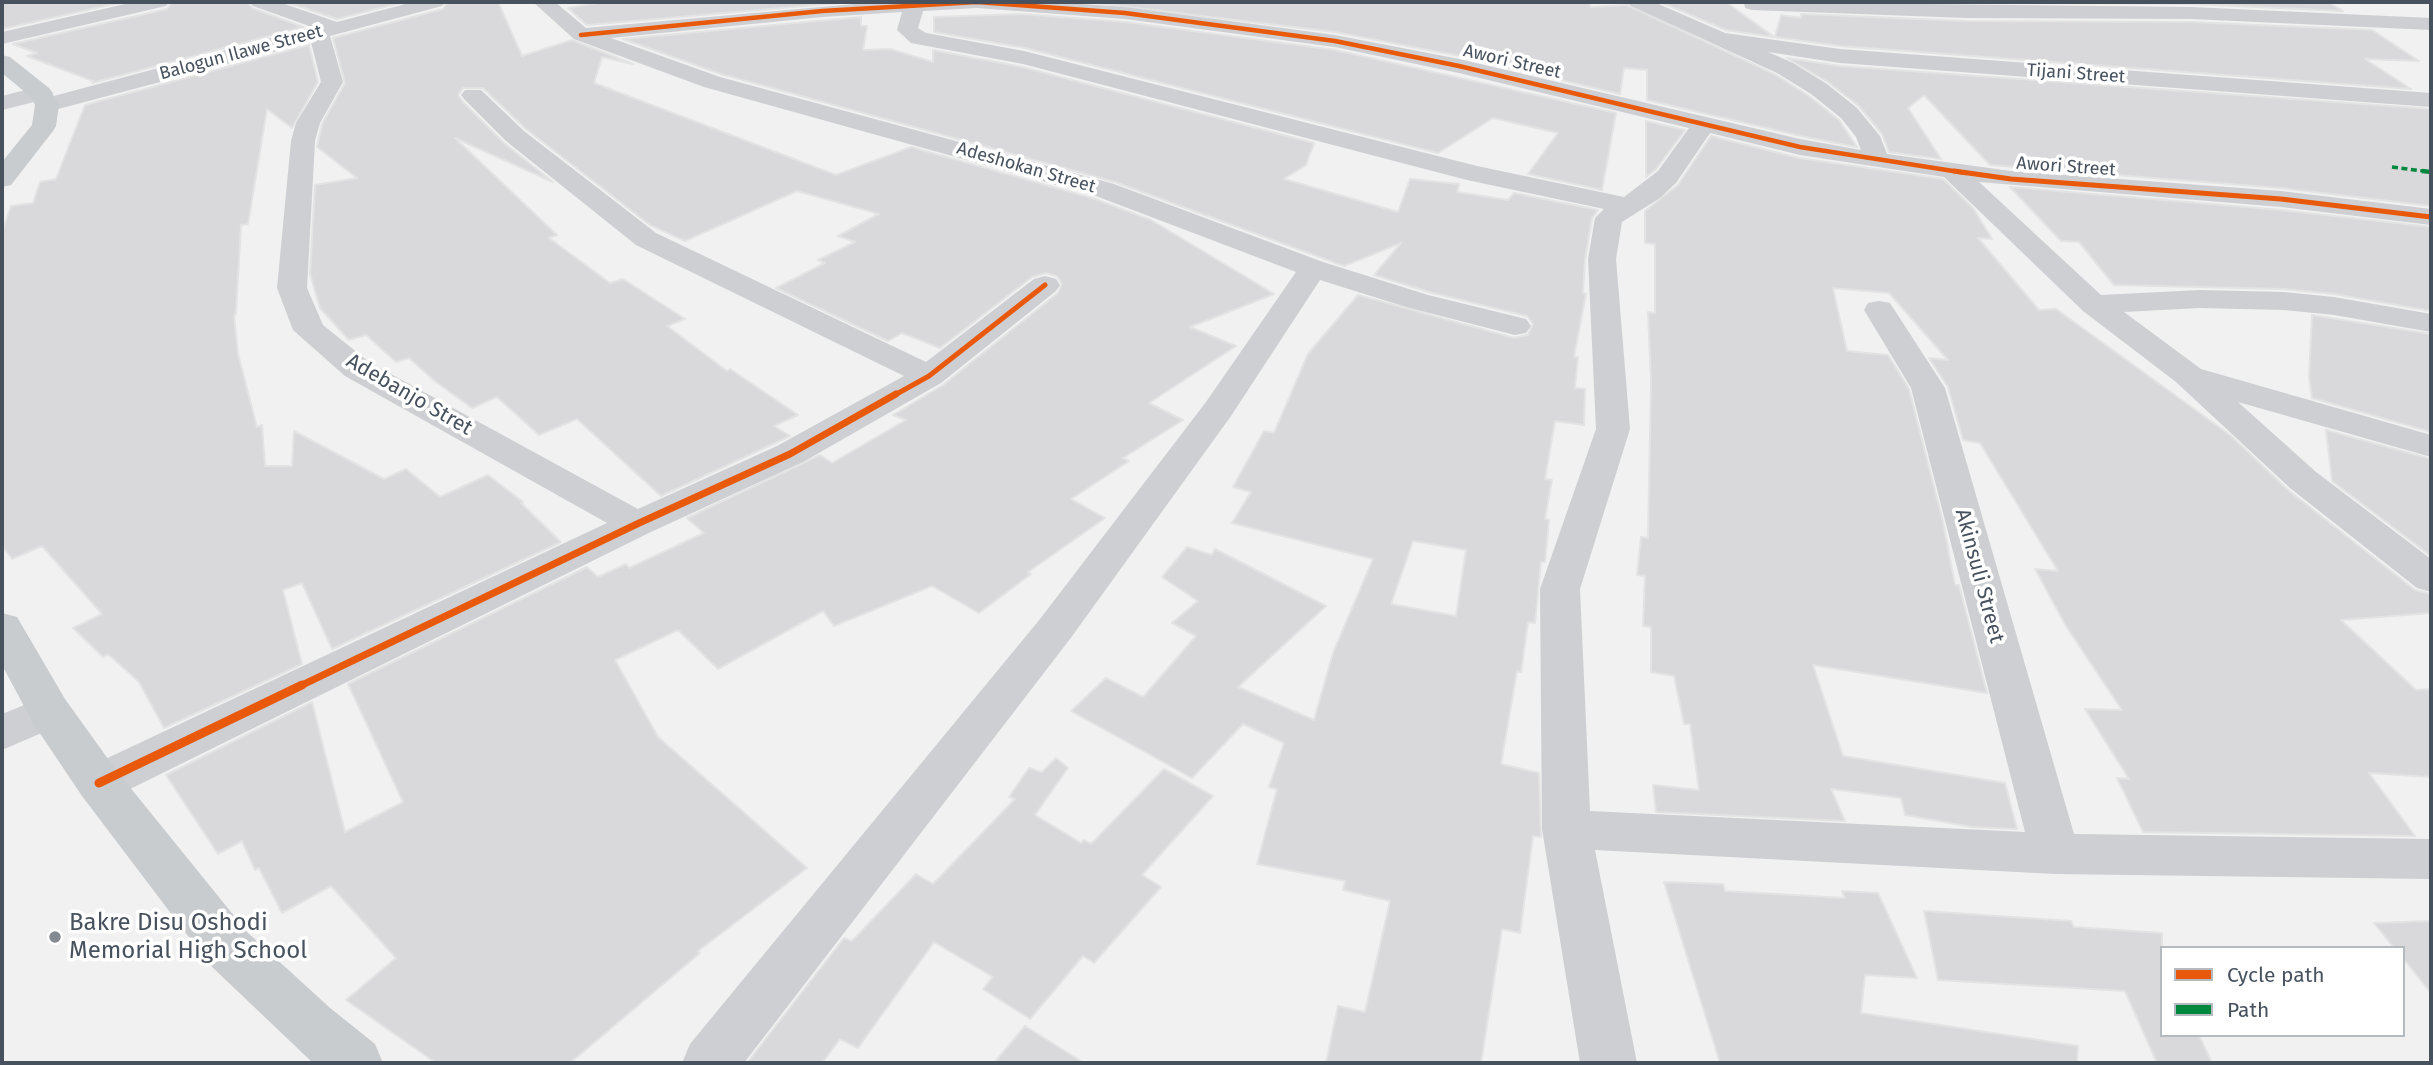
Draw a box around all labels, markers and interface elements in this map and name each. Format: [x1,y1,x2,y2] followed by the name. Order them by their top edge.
[157,21,325,85] street label: Balogun Ilawe Street
[1461,40,1563,84] street label: Awori Street
[2026,60,2126,88] street label: Tijani Street
[954,138,1098,198] street label: Adeshokan Street
[2016,153,2116,181] street label: Awori Street
[342,349,476,441] street label: Adebanjo Stret
[1949,506,2009,646] street label: Akinsuli Street
[69,909,307,965] place label: Bakre Disu Oshodi Memorial High School
[47,929,63,945] marker: Bakre Disu Oshodi Memorial High School
[2160,946,2405,1037] legend
[2227,962,2325,988] text: Cycle path
[2227,997,2269,1023] text: Path

